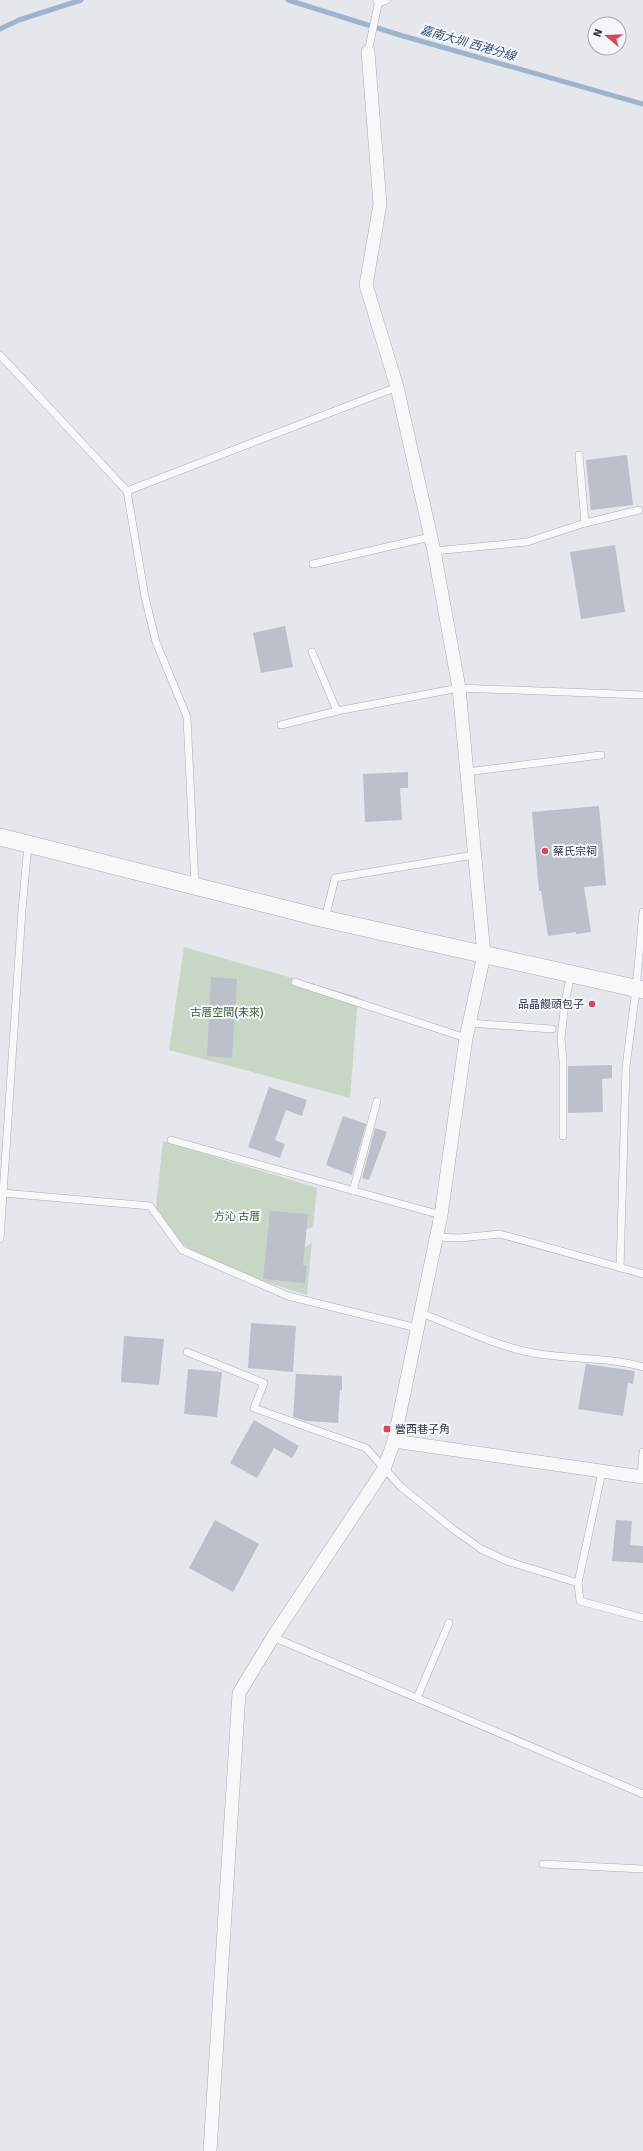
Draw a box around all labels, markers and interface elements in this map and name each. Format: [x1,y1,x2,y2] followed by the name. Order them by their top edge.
[587,16,627,56] north arrow
[418,23,519,65] water label: 嘉南大圳 西港分線
[591,27,605,39] text: N
[553,845,597,858] place label: 蔡氏宗祠
[540,846,550,856] marker: 蔡氏宗祠
[518,998,584,1011] place label: 品晶饅頭包子
[587,999,597,1009] marker: 品晶饅頭包子
[190,1006,264,1019] park label: 古厝空間(未來)
[214,1210,260,1223] park label: 方沁 古厝
[395,1423,450,1436] place label: 營西巷子角
[382,1424,392,1434] marker: 營西巷子角

